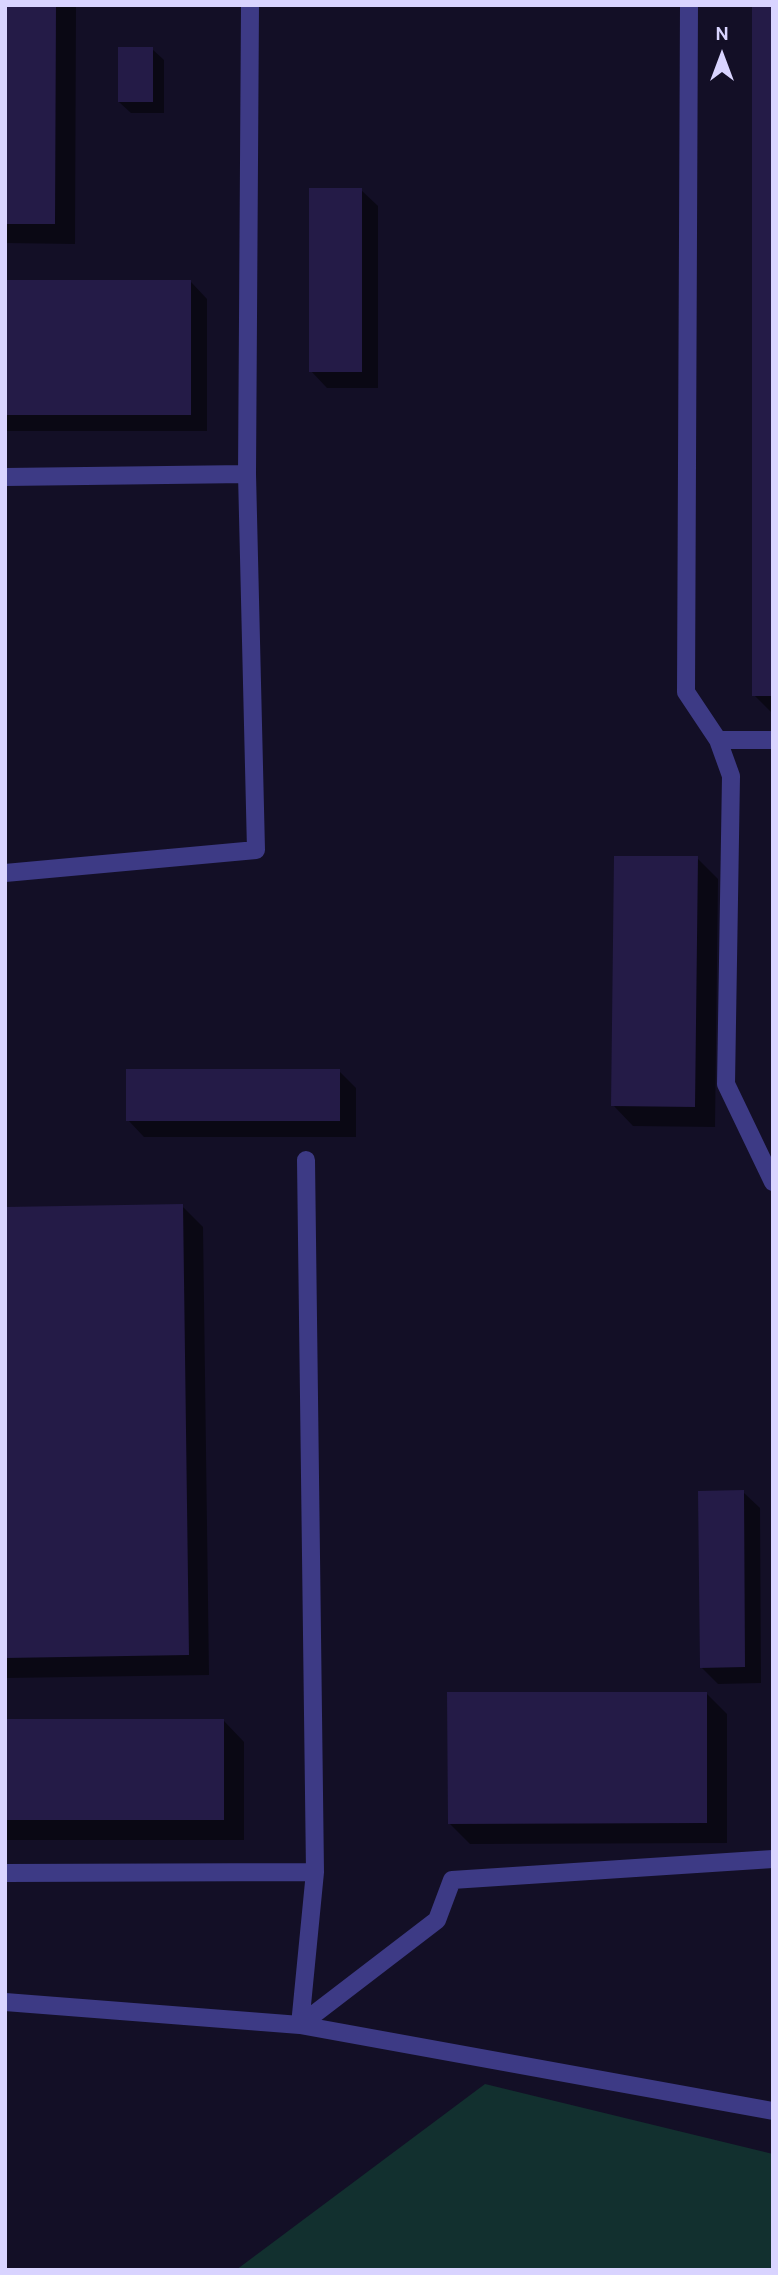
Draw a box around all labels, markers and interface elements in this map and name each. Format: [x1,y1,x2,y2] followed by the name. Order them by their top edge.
[687,21,757,91] north arrow
[715,23,729,47] text: N

